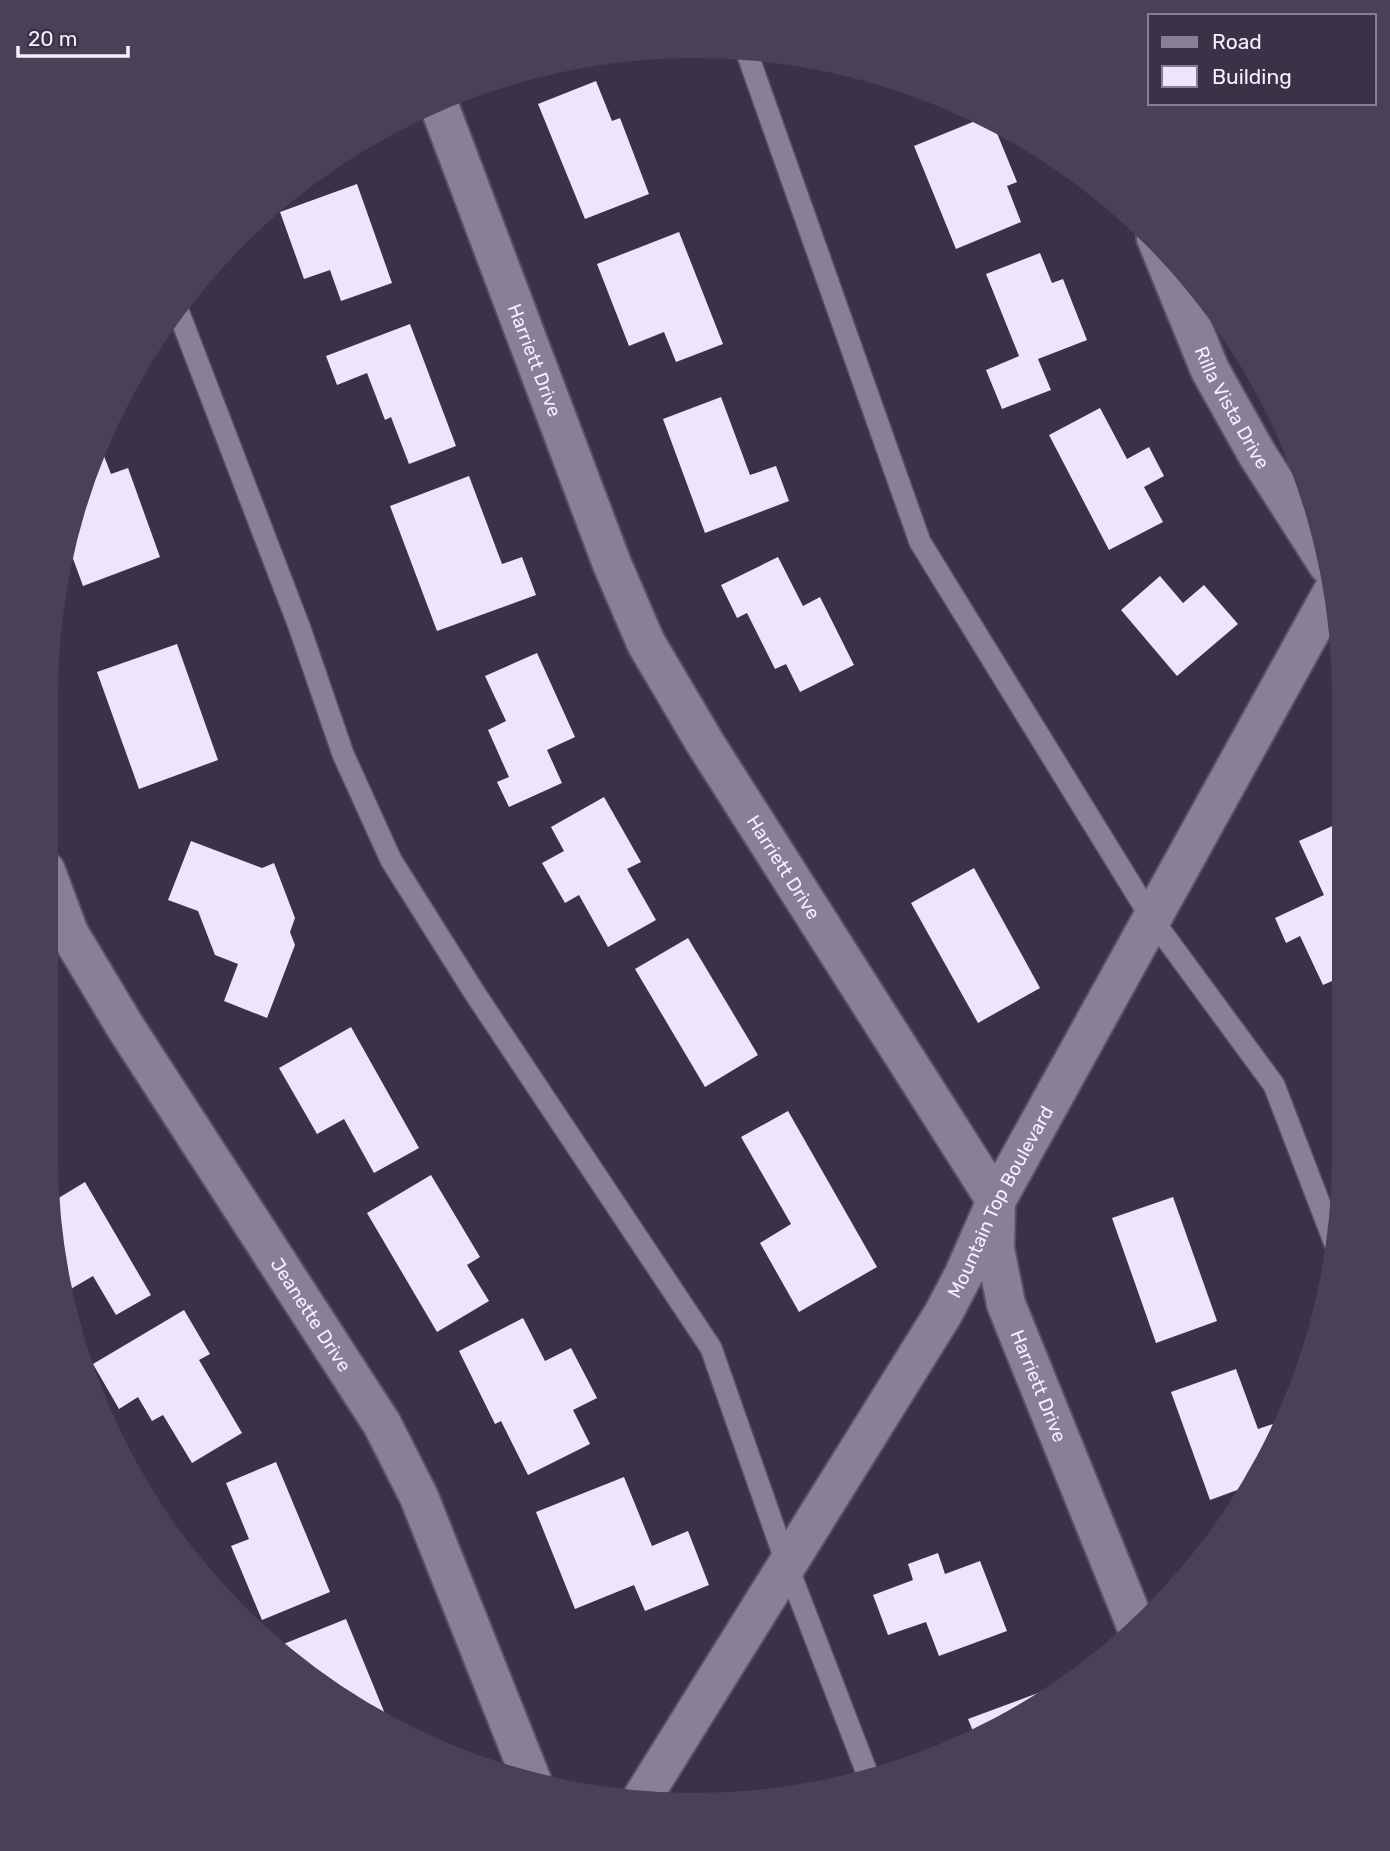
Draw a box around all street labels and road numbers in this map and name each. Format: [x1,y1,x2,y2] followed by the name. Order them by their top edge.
[503,301,566,420] street label: Harriett Drive
[1190,343,1274,473] street label: Rilla Vista Drive
[742,811,825,924] street label: Harriett Drive
[943,1102,1058,1302] street label: Mountain Top Boulevard
[265,1253,356,1376] street label: Jeanette Drive
[1006,1327,1072,1446] street label: Harriett Drive

